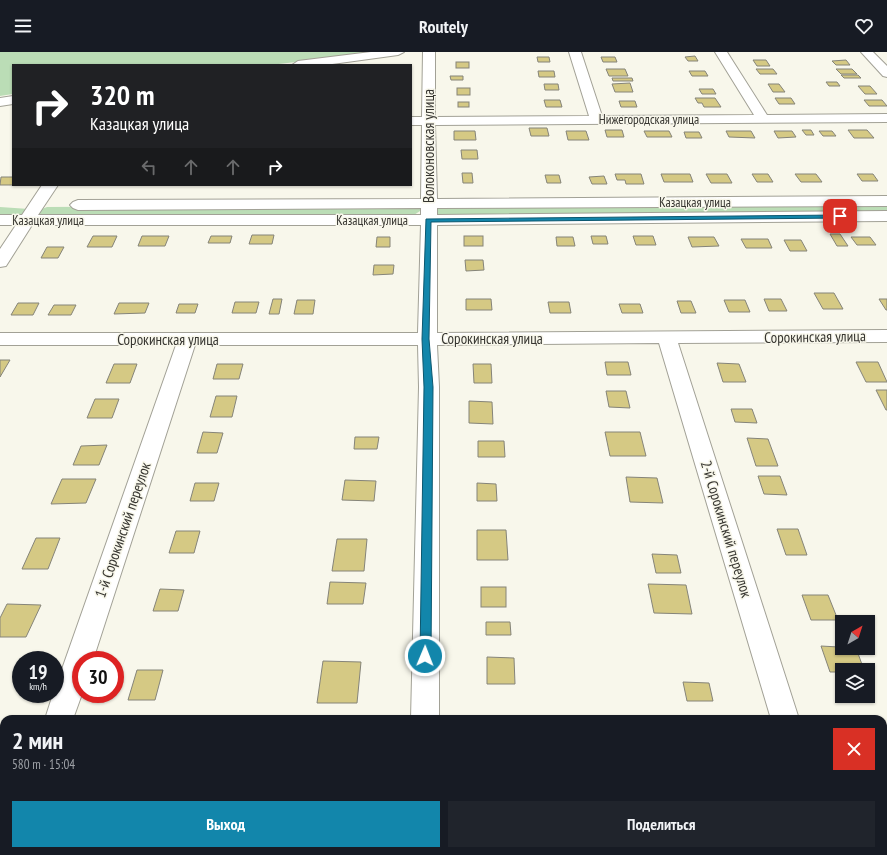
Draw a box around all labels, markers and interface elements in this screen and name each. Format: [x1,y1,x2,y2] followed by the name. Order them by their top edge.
[12,15,34,37] icon: menu
[419,15,468,38] text: Routely
[853,15,875,37] icon: heart
[90,76,154,113] text: 320 m
[24,80,76,132] icon: right
[419,89,438,203] street label: Волоконовская улица
[599,111,699,128] street label: Нижегородская улица
[90,112,189,135] text: Казацкая улица
[138,156,160,178] icon: left
[180,156,202,178] icon: ahead
[222,156,244,178] icon: ahead
[264,156,286,178] icon: right
[659,194,731,211] street label: Казацкая улица
[823,199,857,233] pin
[829,205,851,227] icon: arrive
[12,212,84,229] street label: Казацкая улица
[336,212,408,229] street label: Казацкая улица
[764,326,866,347] street label: Сорокинская улица
[441,329,543,348] street label: Сорокинская улица
[117,330,219,349] street label: Сорокинская улица
[697,458,756,600] street label: 2-й Сорокинский переулок
[90,459,155,600] street label: 1-й Сорокинский переулок
[835,615,875,655] north arrow
[835,615,875,703] map controls
[404,635,446,677] position arrow
[72,651,124,703] speed limit sign: 30
[28,659,48,685] text: 19
[835,663,875,703] button: layers
[29,680,47,693] text: km/h
[12,725,63,756] text: 2 мин
[833,728,875,770] button: close
[12,756,75,773] text: 580 m · 15:04
[12,801,440,847] button: Выход
[448,801,875,847] button: Поделиться

